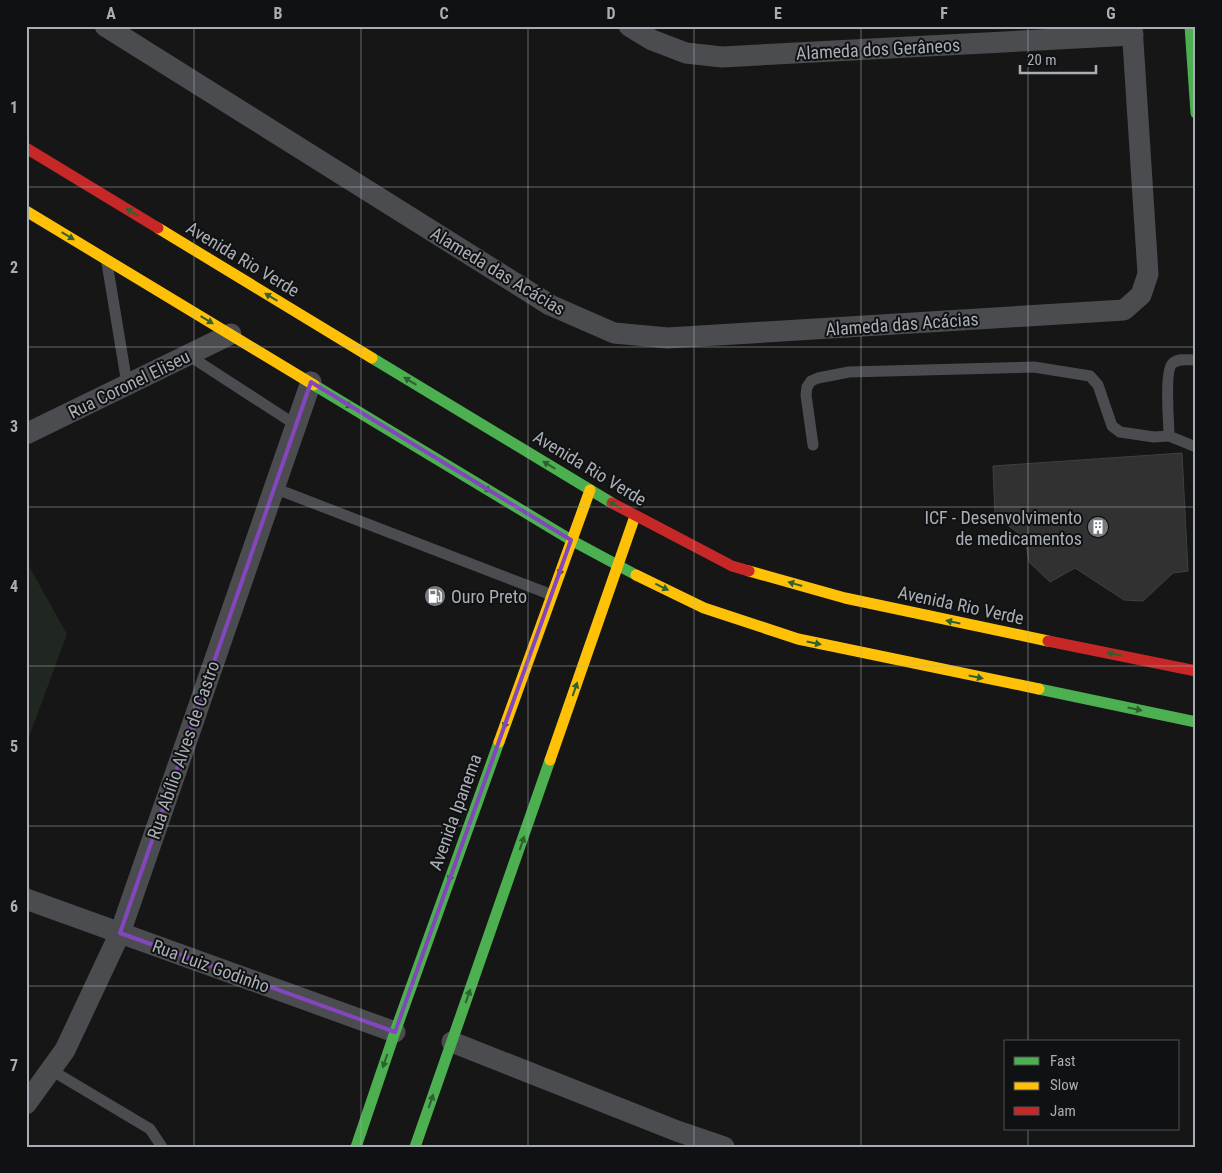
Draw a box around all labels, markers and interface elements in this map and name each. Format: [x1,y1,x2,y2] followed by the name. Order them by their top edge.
[106,4,116,23] text: A
[274,4,283,23] text: B
[439,4,449,23] text: C
[606,4,616,23] text: D
[774,4,782,23] text: E
[940,4,948,23] text: F
[1106,4,1116,23] text: G
[795,34,961,64] street label: Alameda dos Gerâneos
[1020,42,1096,74] scale bar
[1027,51,1057,69] text: 20 m
[10,98,18,117] text: 1
[125,208,138,217] one-way arrow
[183,217,303,301] street label: Avenida Rio Verde
[427,223,569,319] street label: Alameda das Acácias
[61,231,74,240] one-way arrow
[10,258,18,277] text: 2
[264,292,277,301] one-way arrow
[825,308,979,340] street label: Alameda das Acácias
[201,315,214,324] one-way arrow
[65,346,193,422] street label: Rua Coronel Eliseu
[403,376,416,385] one-way arrow
[340,399,353,408] one-way arrow
[10,417,18,436] text: 3
[530,426,650,510] street label: Avenida Rio Verde
[542,461,555,470] one-way arrow
[479,484,492,493] one-way arrow
[608,501,623,509] one-way arrow
[924,507,1082,549] place label: ICF - Desenvolvimento de medicamentos
[1086,515,1110,539] building icon: ICF - Desenvolvimento de medicamentos
[557,561,564,576] one-way arrow
[10,577,18,596] text: 4
[788,580,803,588] one-way arrow
[896,581,1026,629] street label: Avenida Rio Verde
[423,584,447,608] fuel station icon: Ouro Preto
[655,584,669,592] one-way arrow
[451,586,527,607] place label: Ouro Preto
[946,618,961,626] one-way arrow
[807,639,822,647] one-way arrow
[1105,650,1121,658] one-way arrow
[143,658,223,842] street label: Rua Abílio Alves de Castro
[968,673,984,681] one-way arrow
[572,682,579,697] one-way arrow
[1127,706,1143,714] one-way arrow
[502,715,510,730] one-way arrow
[10,737,18,756] text: 5
[424,751,486,873] street label: Avenida Ipanema
[518,835,526,850] one-way arrow
[447,868,455,883] one-way arrow
[10,897,18,916] text: 6
[150,935,272,997] street label: Rua Luiz Godinho
[464,988,472,1003] one-way arrow
[1004,1040,1180,1130] legend
[1050,1052,1075,1070] text: Fast
[381,1054,389,1069] one-way arrow
[10,1056,18,1075] text: 7
[1050,1076,1079,1094] text: Slow
[428,1093,436,1108] one-way arrow
[1050,1102,1076,1120] text: Jam

